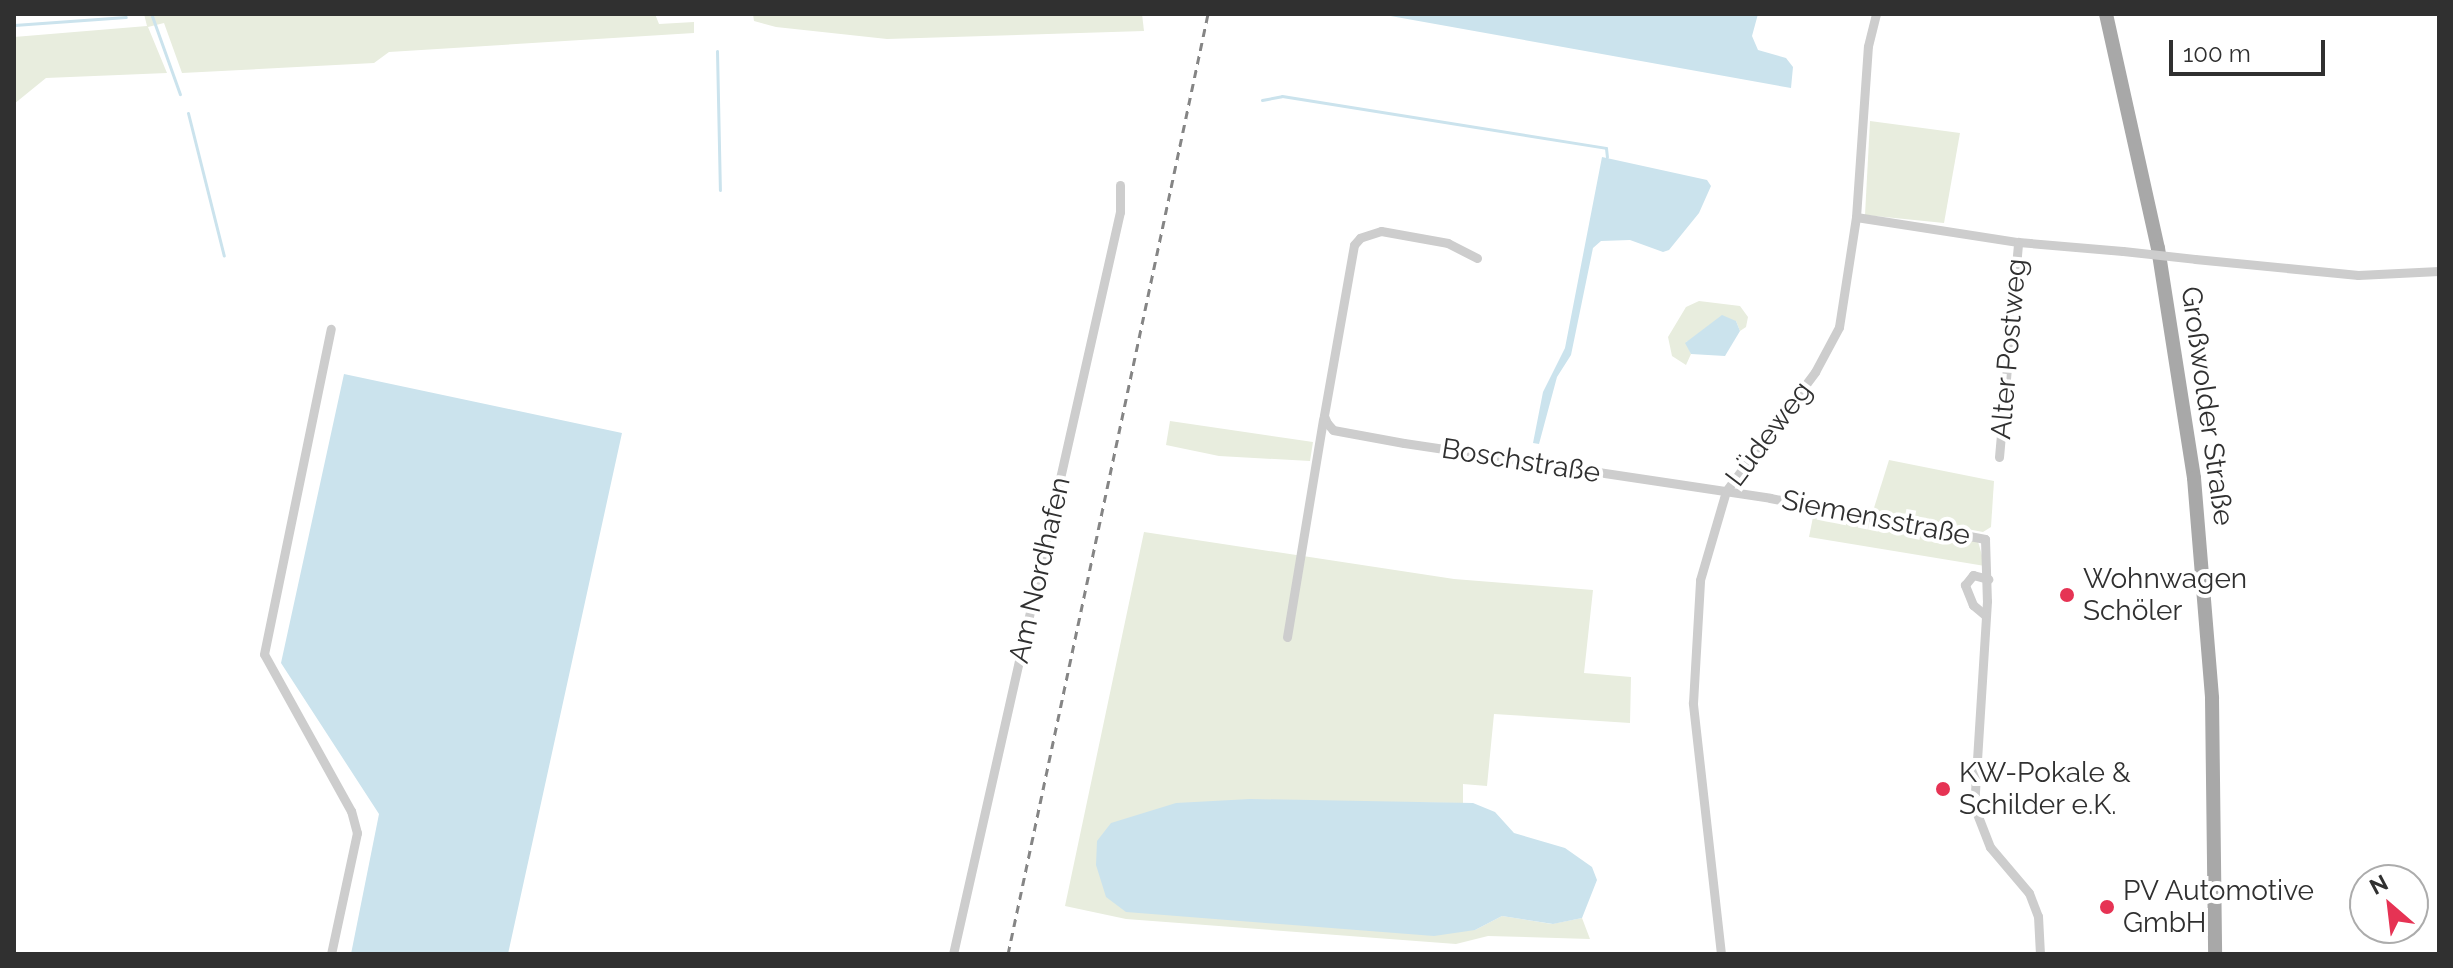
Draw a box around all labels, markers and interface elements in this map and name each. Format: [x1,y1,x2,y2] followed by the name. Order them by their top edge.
[2173,24,2329,74] scale bar
[2183,39,2251,68] text: 100 m
[1984,257,2034,441] street label: Alter Postweg
[2174,284,2240,528] street label: Großwolder Straße
[1719,375,1819,493] street label: Lüdeweg
[1439,432,1603,490] street label: Boschstraße
[1002,474,1078,666] street label: Am Nordhafen
[1779,483,1973,553] street label: Siemensstraße
[2083,562,2247,628] place label: Wohnwagen Schöler
[2058,586,2076,604] marker: Wohnwagen Schöler
[1959,756,2131,822] place label: KW-Pokale & Schilder e.K.
[1934,780,1952,798] marker: KW-Pokale & Schilder e.K.
[2349,864,2429,944] north arrow
[2365,869,2392,900] text: N
[2123,874,2316,940] place label: PV Automotive GmbH
[2098,898,2116,916] marker: PV Automotive GmbH

